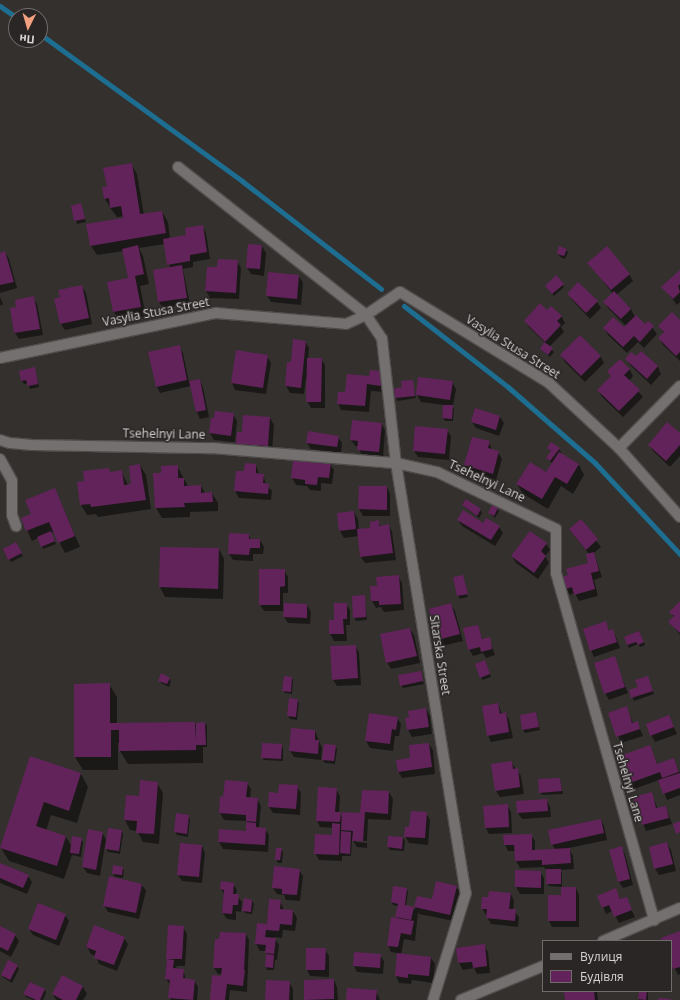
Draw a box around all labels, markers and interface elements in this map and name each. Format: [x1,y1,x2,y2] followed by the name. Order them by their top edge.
[8,8,48,48] north arrow
[19,31,35,48] text: Пн
[101,295,211,329] street label: Vasylia Stusa Street
[463,312,563,382] street label: Vasylia Stusa Street
[123,426,205,442] street label: Tsehelnyi Lane
[446,457,528,505] street label: Tsehelnyi Lane
[427,614,453,696] street label: Sitarska Street
[610,740,646,824] street label: Tsehelnyi Lane
[542,940,672,992] legend
[580,948,622,965] text: Вулиця
[580,968,624,985] text: Будівля

